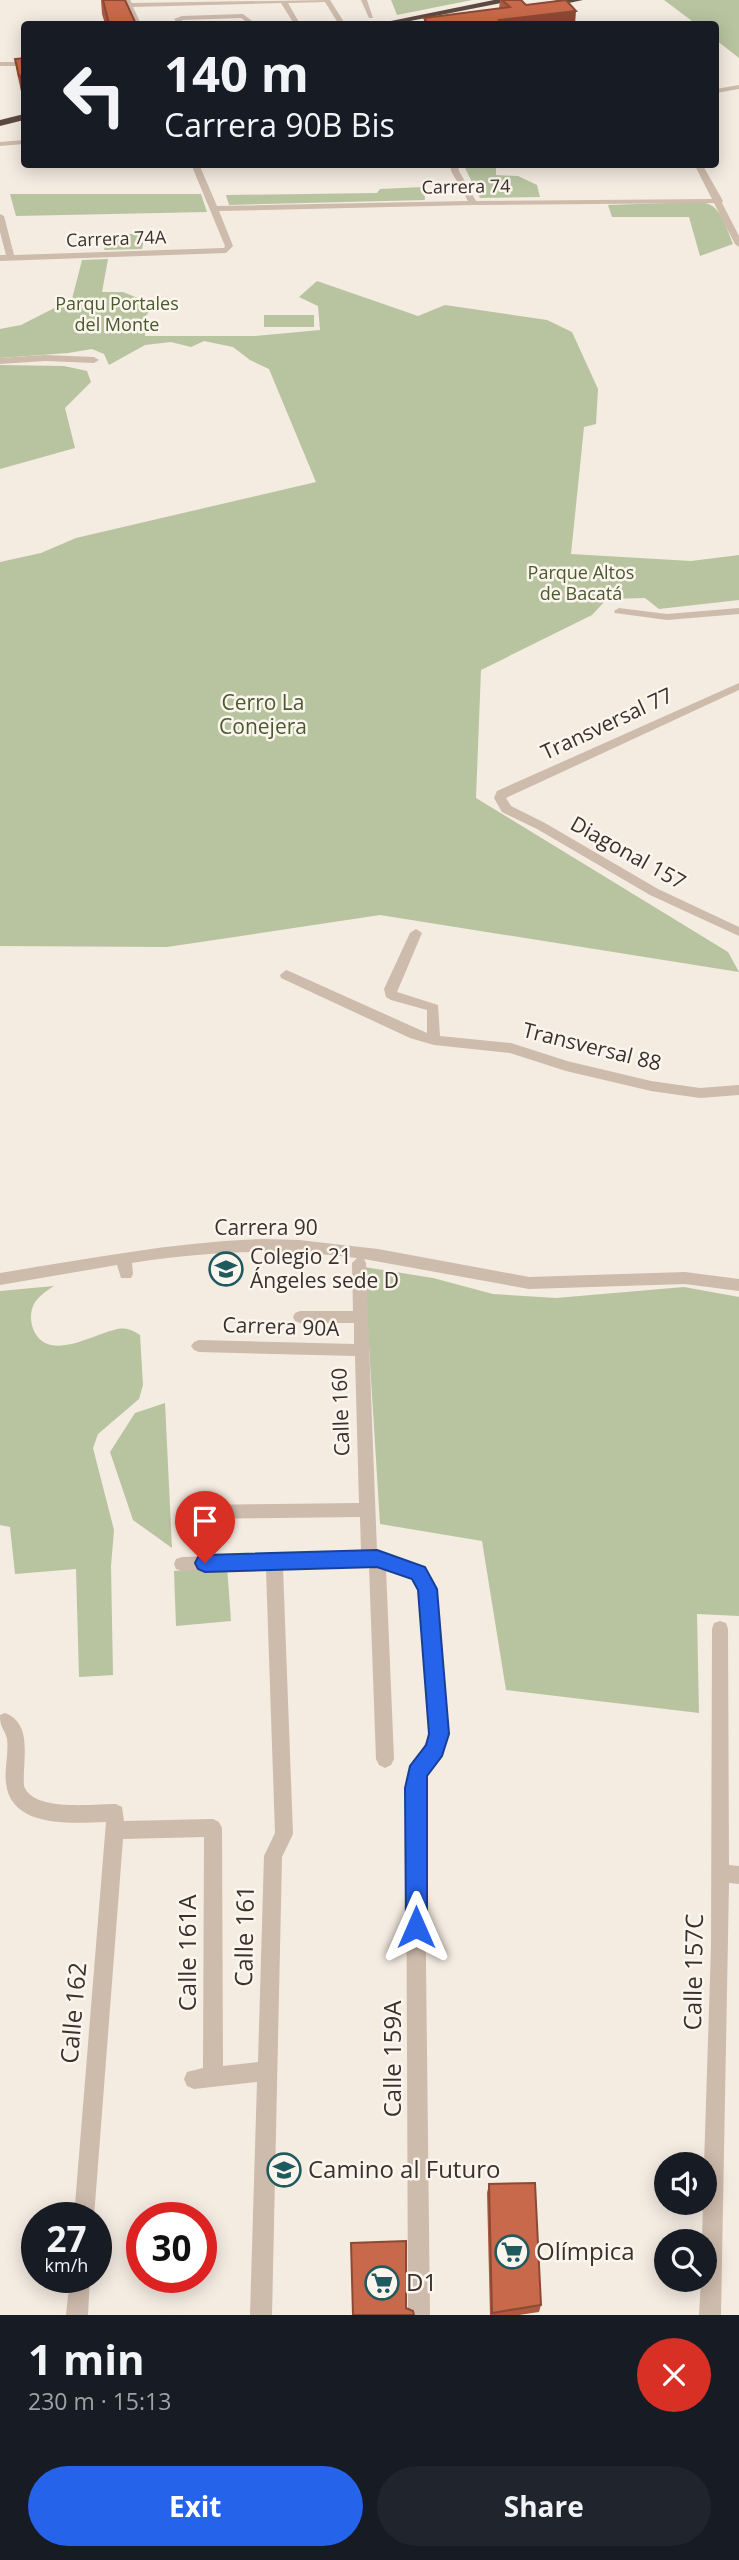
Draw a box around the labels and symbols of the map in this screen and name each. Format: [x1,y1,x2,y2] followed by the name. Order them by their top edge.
[421,173,511,199] street label: Carrera 74
[65,224,167,252] street label: Carrera 74A
[55,291,179,336] park label: Parqu Portales del Monte
[528,560,634,605] park label: Parque Altos de Bacatá
[536,680,677,766] street label: Transversal 77
[219,688,307,740] park label: Cerro La Conejera
[566,809,691,895] street label: Diagonal 157
[520,1015,665,1077] street label: Transversal 88
[214,1213,318,1241] street label: Carrera 90
[250,1242,399,1294] place label: Colegio 21 Ángeles sede D
[207,1250,245,1288] school or university icon: Colegio 21 Ángeles sede D
[222,1310,341,1342] street label: Carrera 90A
[324,1367,356,1457] street label: Calle 160
[175,1491,235,1563] pin
[226,1885,261,1987] street label: Calle 161
[379,1890,453,1964] position arrow
[170,1894,203,2011] street label: Calle 161A
[675,1913,710,2031] street label: Calle 157C
[52,1961,93,2065] street label: Calle 162
[375,2000,408,2117] street label: Calle 159A
[265,2151,303,2189] school or university icon: Camino al Futuro
[308,2152,500,2185] place label: Camino al Futuro
[126,2202,217,2293] speed limit sign: 30
[493,2233,531,2271] supermarket icon: Olímpica
[536,2234,635,2267] place label: Olímpica
[363,2264,401,2302] supermarket icon: D1
[406,2265,437,2298] place label: D1

